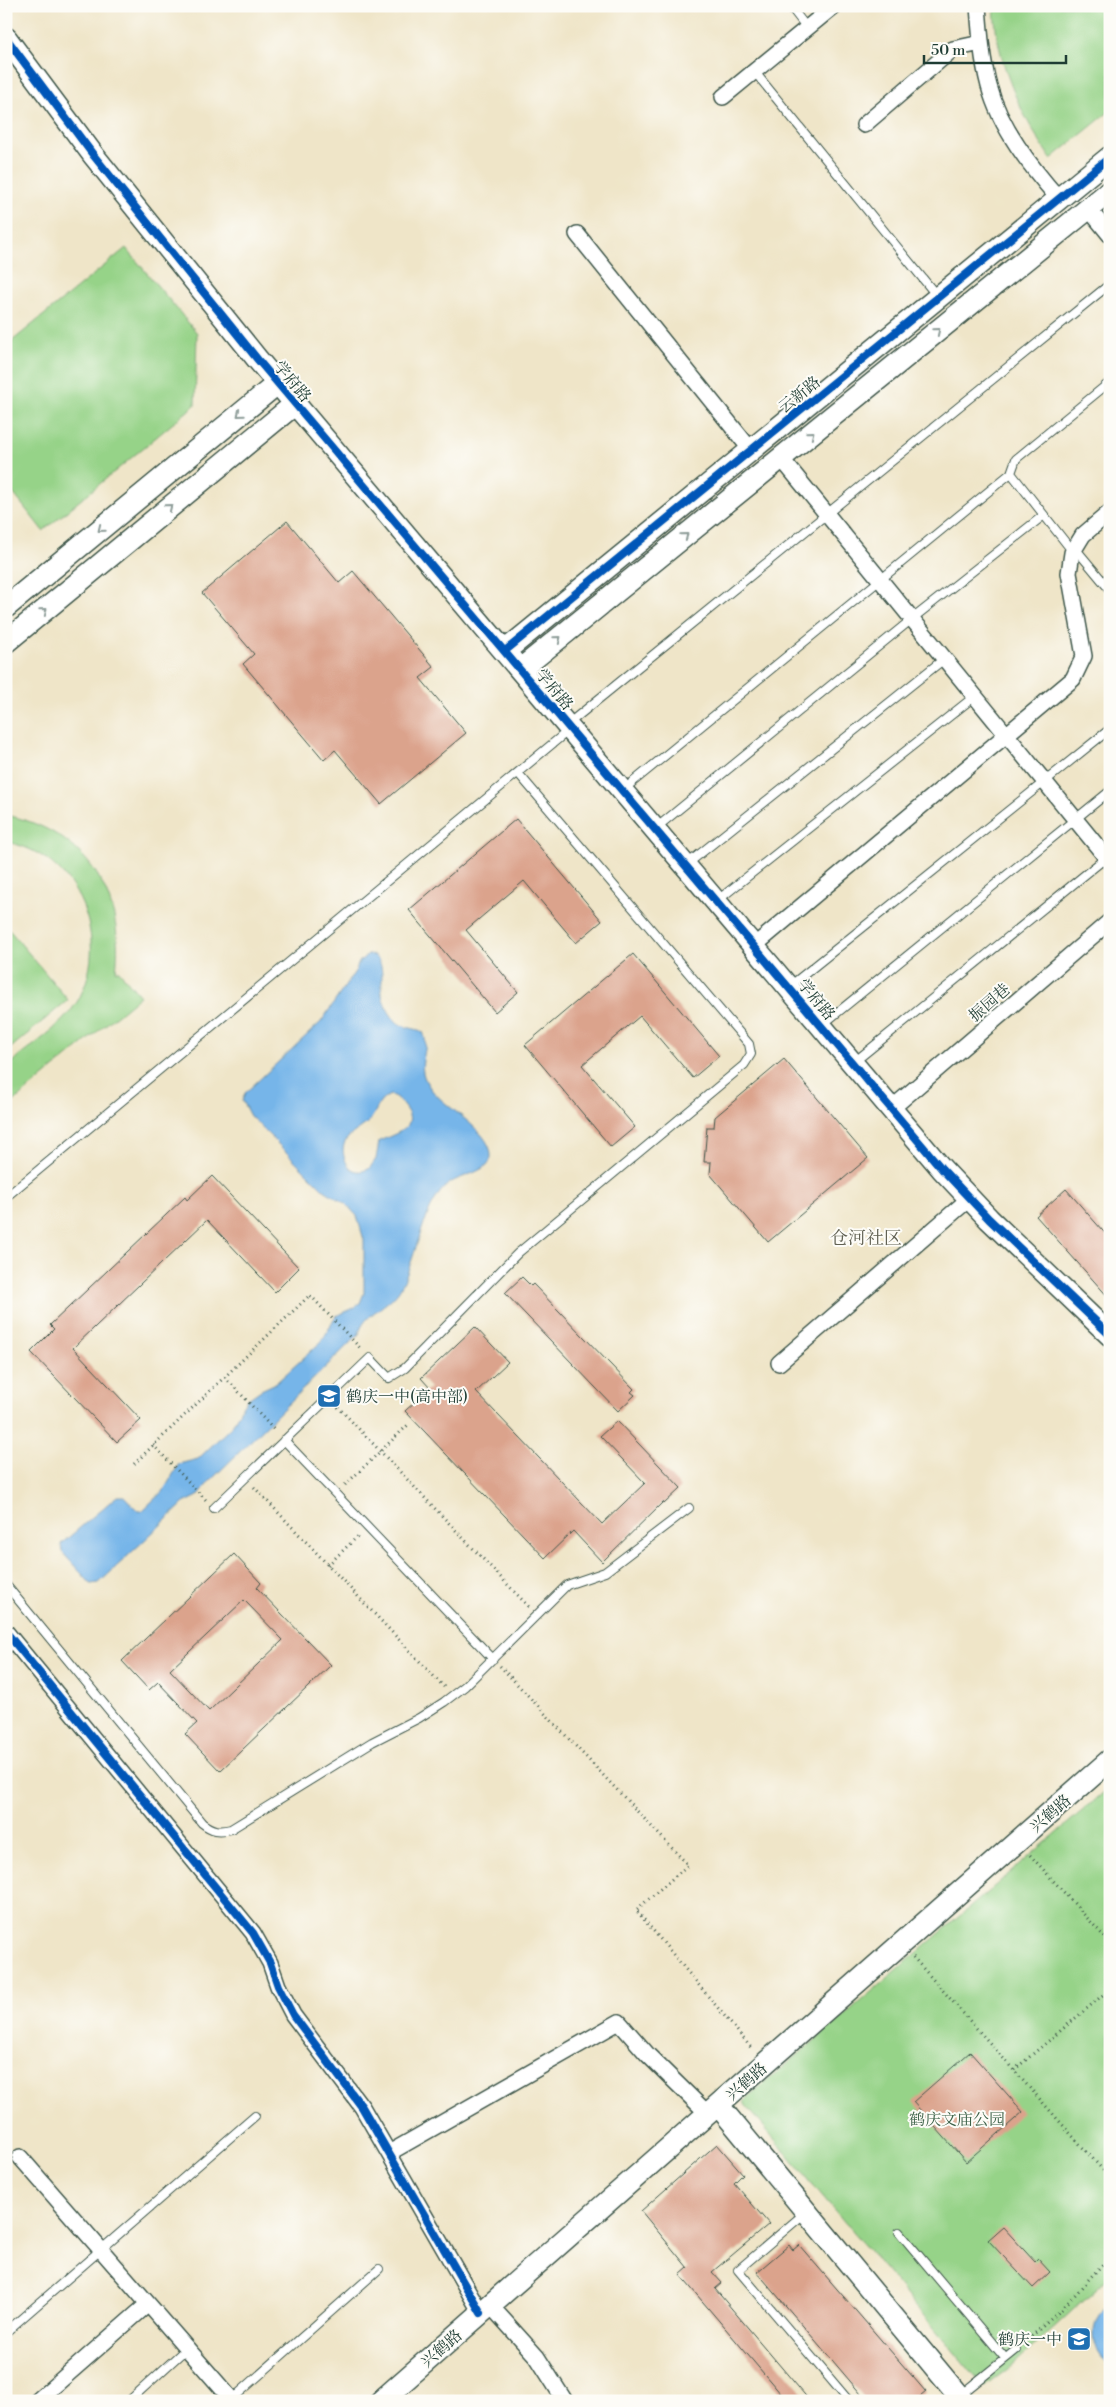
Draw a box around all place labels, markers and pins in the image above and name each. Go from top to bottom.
school or university icon: 鹤庆一中(高中部) [316,1383,342,1409]
place label: 鹤庆一中(高中部) [346,1387,468,1407]
school or university icon: 鹤庆一中 [1066,2326,1092,2352]
place label: 鹤庆一中 [998,2330,1062,2350]

